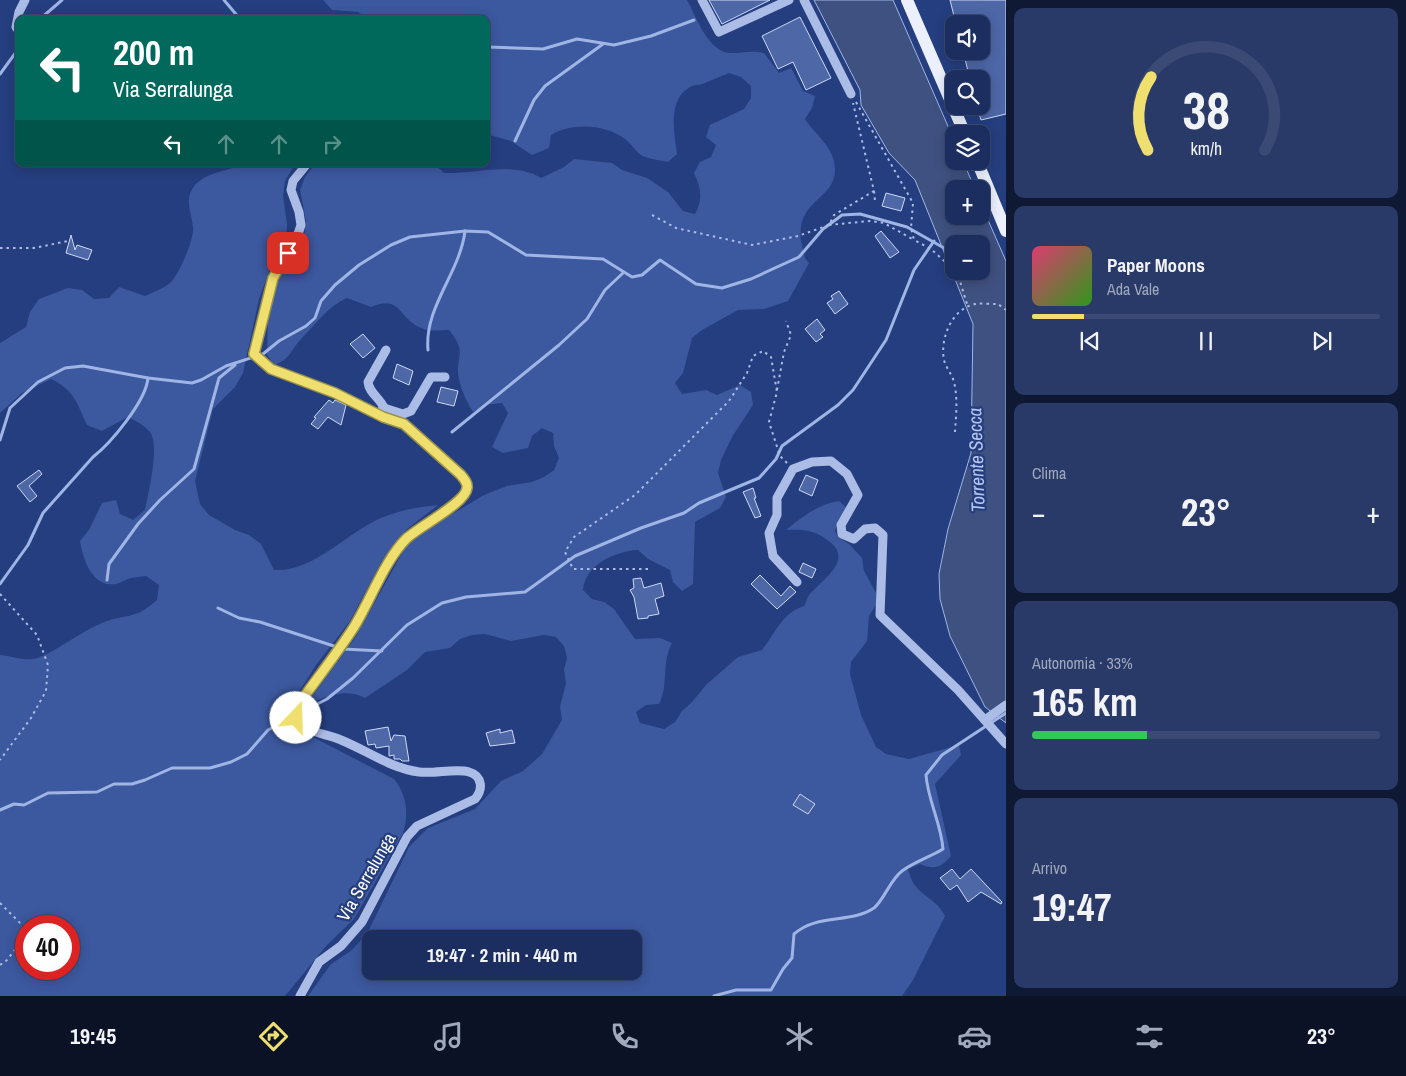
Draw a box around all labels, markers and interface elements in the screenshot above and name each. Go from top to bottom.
map controls [945,15,990,280]
button: sound [945,15,990,60]
text: 200 m [113,29,194,76]
icon: left [30,35,95,100]
button: search [945,70,990,115]
text: Via Serralunga [113,74,233,104]
text: 38 [1182,75,1230,145]
button: layers [945,125,990,170]
icon: left [159,130,187,158]
icon: ahead [212,130,240,158]
icon: ahead [265,130,293,158]
icon: right [318,130,346,158]
text: km/h [1190,137,1222,161]
button: + [945,180,990,225]
pin [267,232,309,274]
button: − [945,235,990,280]
icon: arrive [274,239,302,267]
text: Paper Moons [1107,252,1205,278]
text: Ada Vale [1107,278,1159,300]
icon: previous [1076,327,1104,355]
icon: pause [1192,327,1220,355]
icon: next [1308,327,1336,355]
water label: Torrente Secca [961,407,991,513]
text: Clima [1032,462,1066,484]
text: 23° [1181,487,1231,538]
text: − [1032,494,1045,532]
text: + [1367,494,1380,532]
text: Autonomia · 33% [1032,652,1133,674]
text: 165 km [1032,677,1138,728]
position arrow [269,691,321,743]
street label: Via Serralunga [331,828,401,926]
text: Arrivo [1032,857,1067,879]
text: 19:47 [1032,882,1112,933]
speed limit sign: 40 [15,915,80,980]
text: 19:47 · 2 min · 440 m [427,942,577,968]
icon: directions [256,1019,291,1054]
icon: music [431,1019,466,1054]
icon: phone [607,1019,642,1054]
icon: climate [782,1019,817,1054]
icon: car [957,1019,992,1054]
icon: filters [1132,1019,1167,1054]
text: 19:45 [70,1021,116,1051]
text: 23° [1307,1021,1336,1051]

